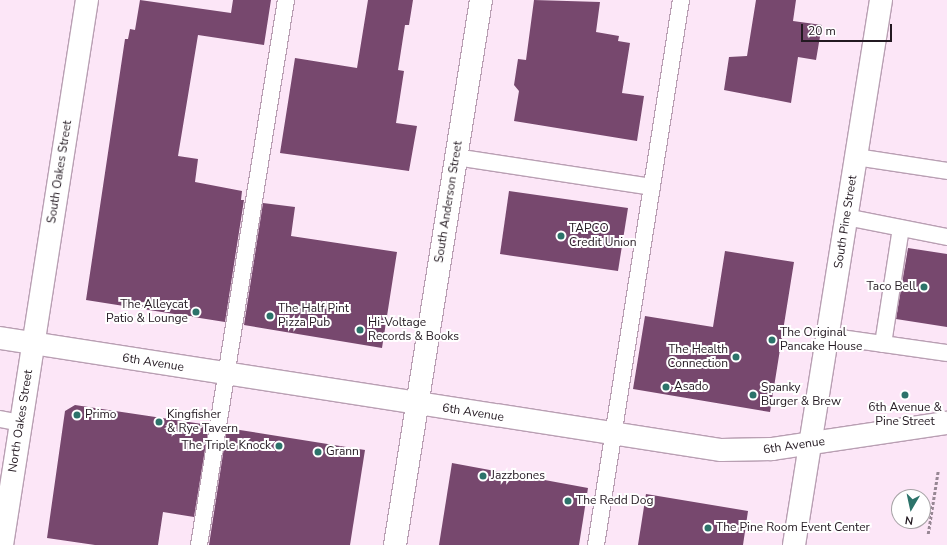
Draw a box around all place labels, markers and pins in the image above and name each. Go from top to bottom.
place label: TAPCO Credit Union [569,222,637,250]
marker: TAPCO Credit Union [556,231,566,241]
place label: Taco Bell [867,280,916,294]
marker: Taco Bell [919,282,929,292]
place label: The Alleycat Patio & Lounge [106,298,188,326]
place label: The Half Pint Pizza Pub [278,302,349,330]
marker: The Alleycat Patio & Lounge [191,307,201,317]
marker: The Half Pint Pizza Pub [265,311,275,321]
place label: Hi-Voltage Records & Books [368,316,459,344]
marker: Hi-Voltage Records & Books [355,325,365,335]
place label: The Original Pancake House [780,326,862,354]
marker: The Original Pancake House [767,335,777,345]
place label: The Health Connection [668,343,728,371]
marker: The Health Connection [731,352,741,362]
place label: Asado [674,380,708,394]
place label: Spanky Burger & Brew [761,381,841,409]
marker: Asado [661,382,671,392]
marker: Spanky Burger & Brew [748,390,758,400]
marker: 6th Avenue & Pine Street [900,390,910,400]
place label: 6th Avenue & Pine Street [868,401,942,429]
place label: Primo [85,408,116,422]
place label: Kingfisher & Rye Tavern [167,408,238,436]
marker: Primo [72,410,82,420]
marker: Kingfisher & Rye Tavern [154,417,164,427]
place label: The Triple Knock [182,439,271,453]
marker: The Triple Knock [274,441,284,451]
place label: Grann [326,445,359,459]
marker: Grann [313,447,323,457]
place label: Jazzbones [491,469,545,483]
marker: Jazzbones [478,471,488,481]
place label: The Redd Dog [576,494,653,508]
marker: The Redd Dog [563,496,573,506]
place label: The Pine Room Event Center [716,521,870,535]
marker: The Pine Room Event Center [703,523,713,533]

